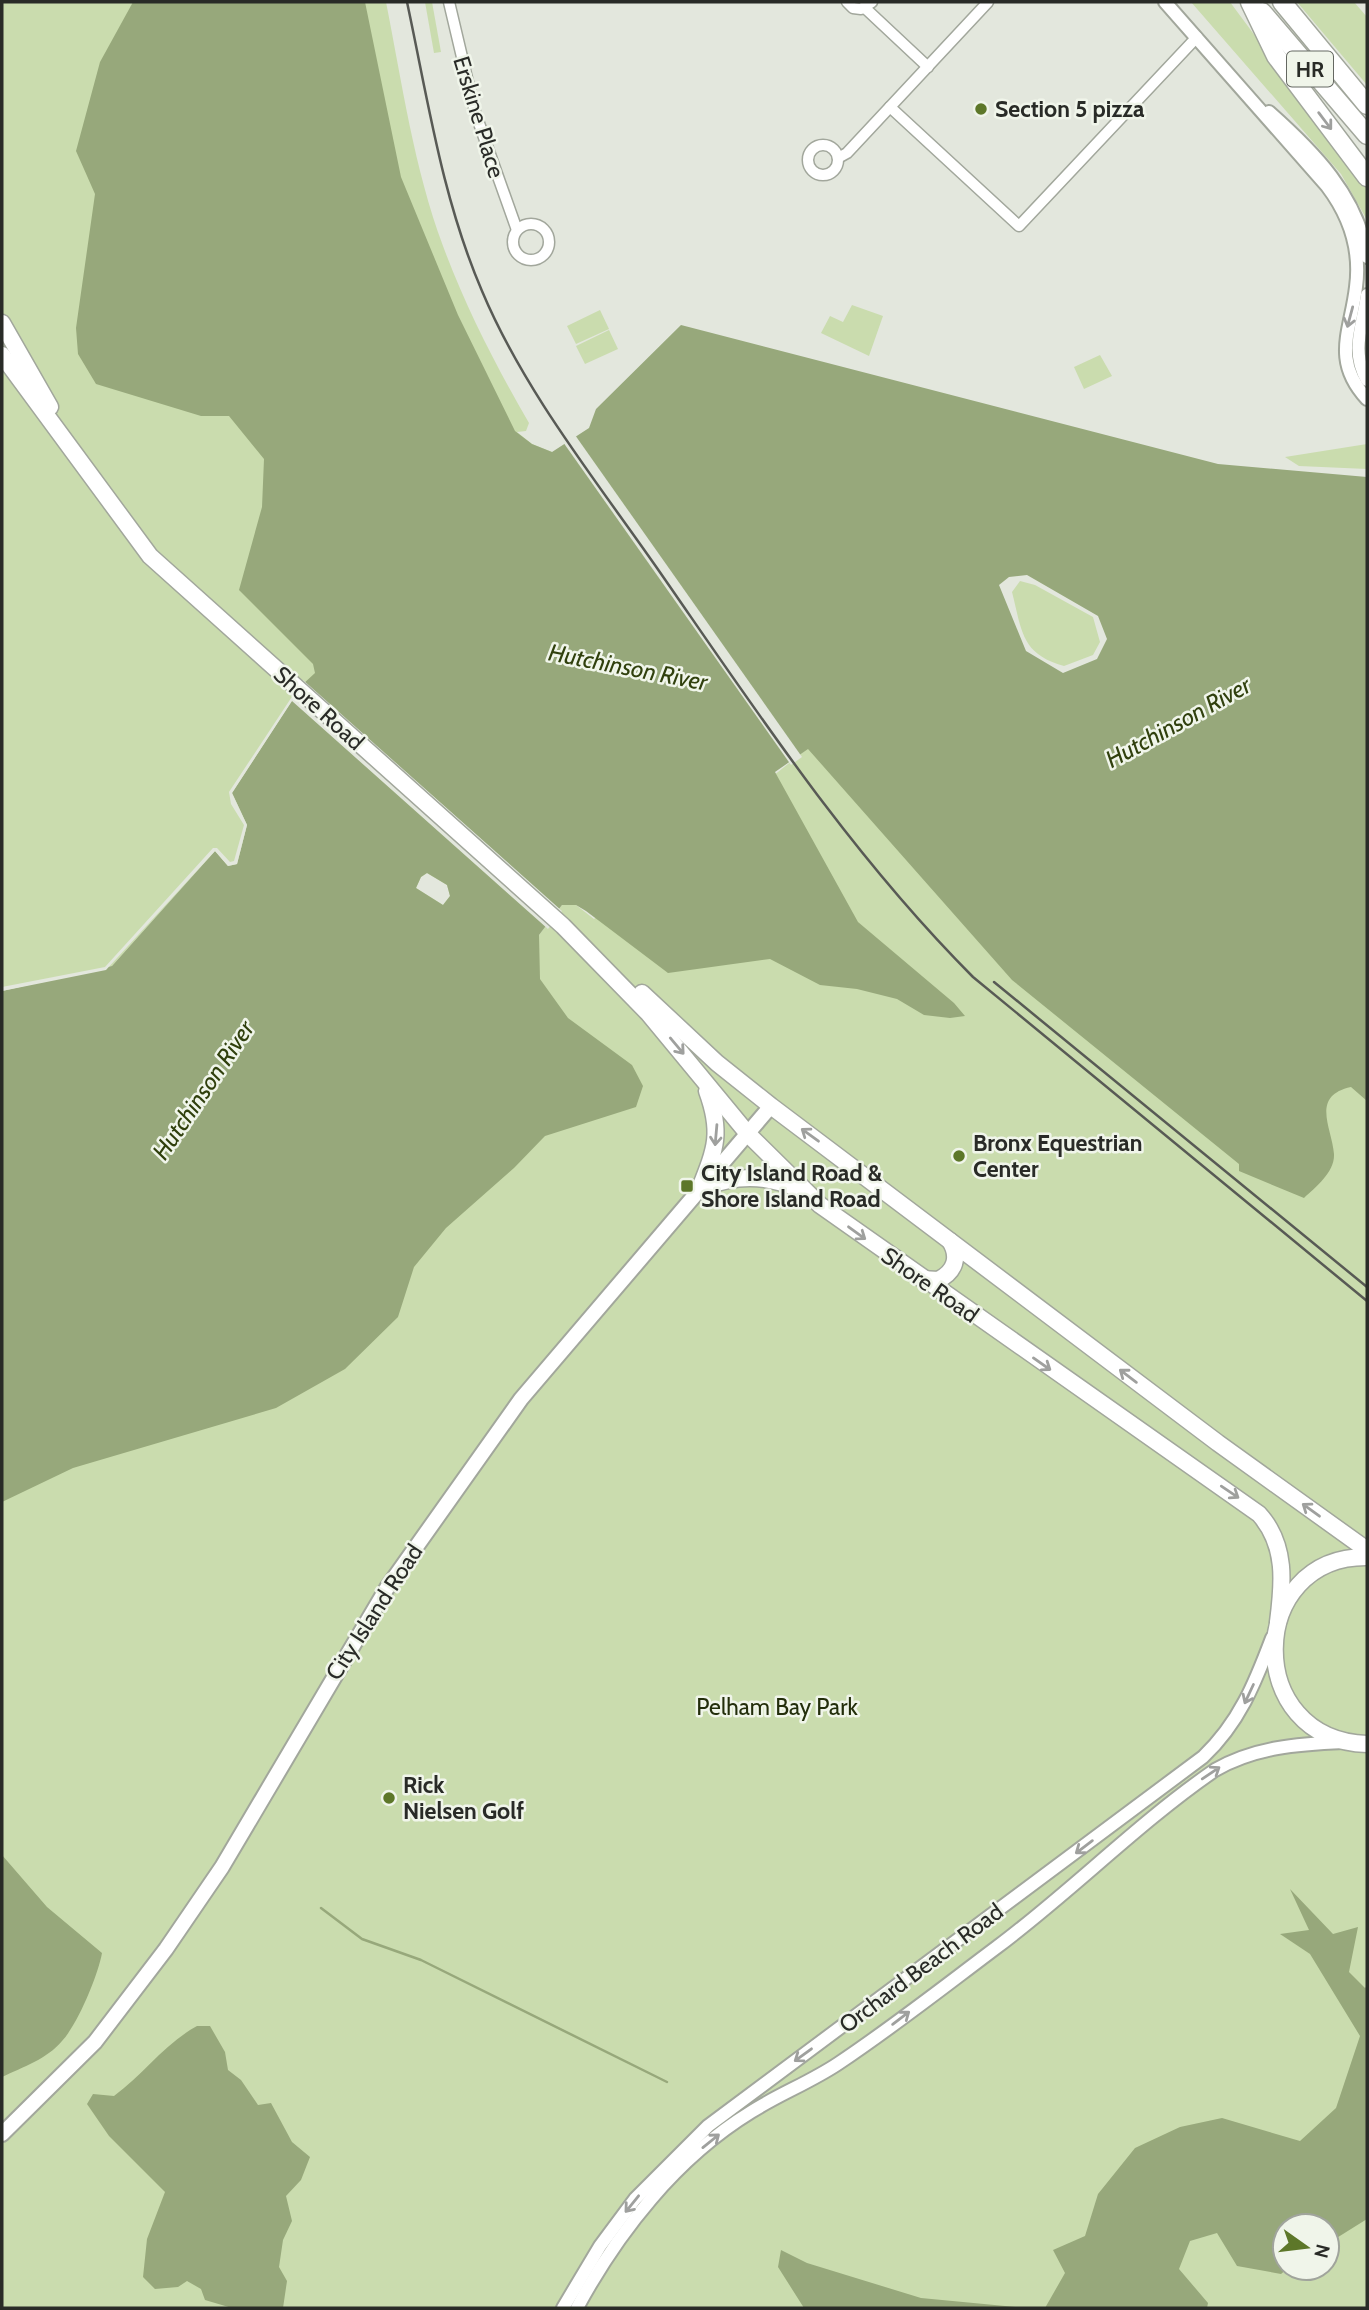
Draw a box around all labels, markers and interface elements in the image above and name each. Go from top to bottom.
road number: HR [1287,52,1333,86]
street label: Erskine Place [447,53,511,181]
place label: Section 5 pizza [995,95,1145,123]
marker: Section 5 pizza [973,101,989,117]
one-way arrow [1318,111,1332,130]
one-way arrow [1343,305,1356,327]
water label: Hutchinson River [546,637,712,697]
street label: Shore Road [268,660,370,756]
water label: Hutchinson River [1100,669,1257,774]
water label: Hutchinson River [146,1014,261,1165]
one-way arrow [669,1037,684,1055]
one-way arrow [709,1123,722,1146]
one-way arrow [801,1128,819,1143]
place label: Bronx Equestrian Center [973,1129,1142,1183]
marker: Bronx Equestrian Center [951,1148,967,1164]
place label: City Island Road & Shore Island Road [701,1159,883,1213]
marker: City Island Road & Shore Island Road [679,1178,695,1194]
one-way arrow [847,1225,866,1240]
street label: Shore Road [876,1241,984,1329]
one-way arrow [1032,1357,1051,1371]
one-way arrow [1119,1369,1138,1383]
one-way arrow [1220,1485,1239,1499]
one-way arrow [1302,1503,1321,1517]
street label: City Island Road [320,1539,428,1685]
one-way arrow [1242,1683,1256,1704]
park label: Pelham Bay Park [696,1693,858,1721]
one-way arrow [1201,1766,1220,1780]
place label: Rick Nielsen Golf [403,1771,524,1825]
marker: Rick Nielsen Golf [381,1790,397,1806]
one-way arrow [1075,1839,1094,1854]
street label: Orchard Beach Road [834,1897,1008,2039]
one-way arrow [892,2011,911,2026]
one-way arrow [794,2048,813,2062]
one-way arrow [701,2133,719,2149]
one-way arrow [624,2194,640,2212]
north arrow [1271,2212,1341,2282]
text: N [1309,2242,1335,2260]

